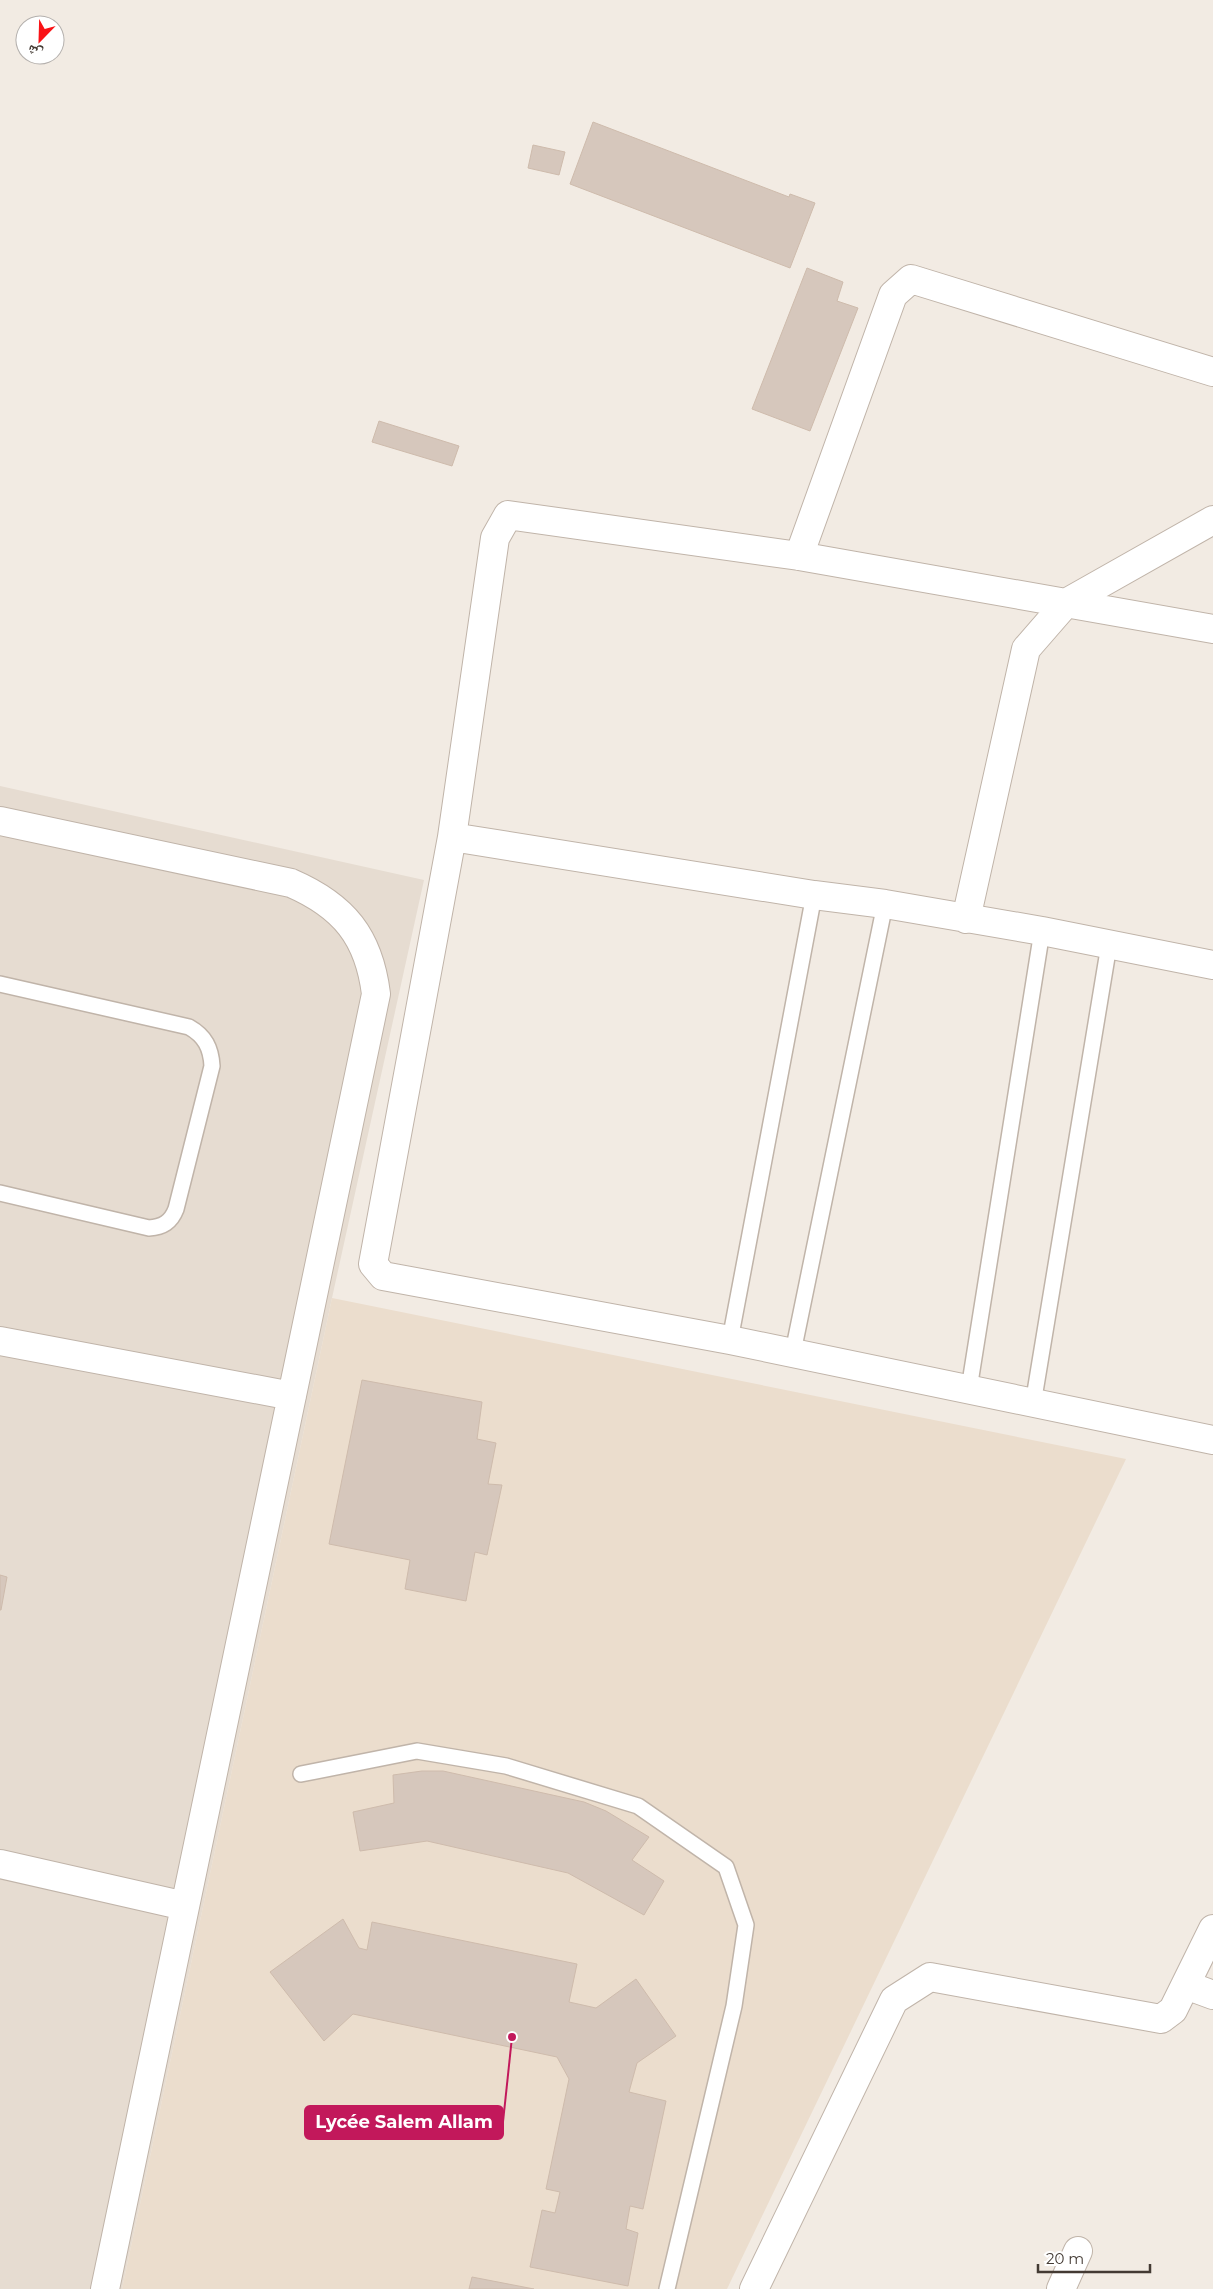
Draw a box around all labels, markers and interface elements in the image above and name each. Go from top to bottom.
north arrow [15,15,65,65]
text: ش [24,41,45,63]
callout: Lycée Salem Allam [305,2106,503,2139]
text: Lycée Salem Allam [315,2111,493,2133]
scale bar [1038,2242,1150,2274]
text: 20 m [1046,2249,1084,2268]

